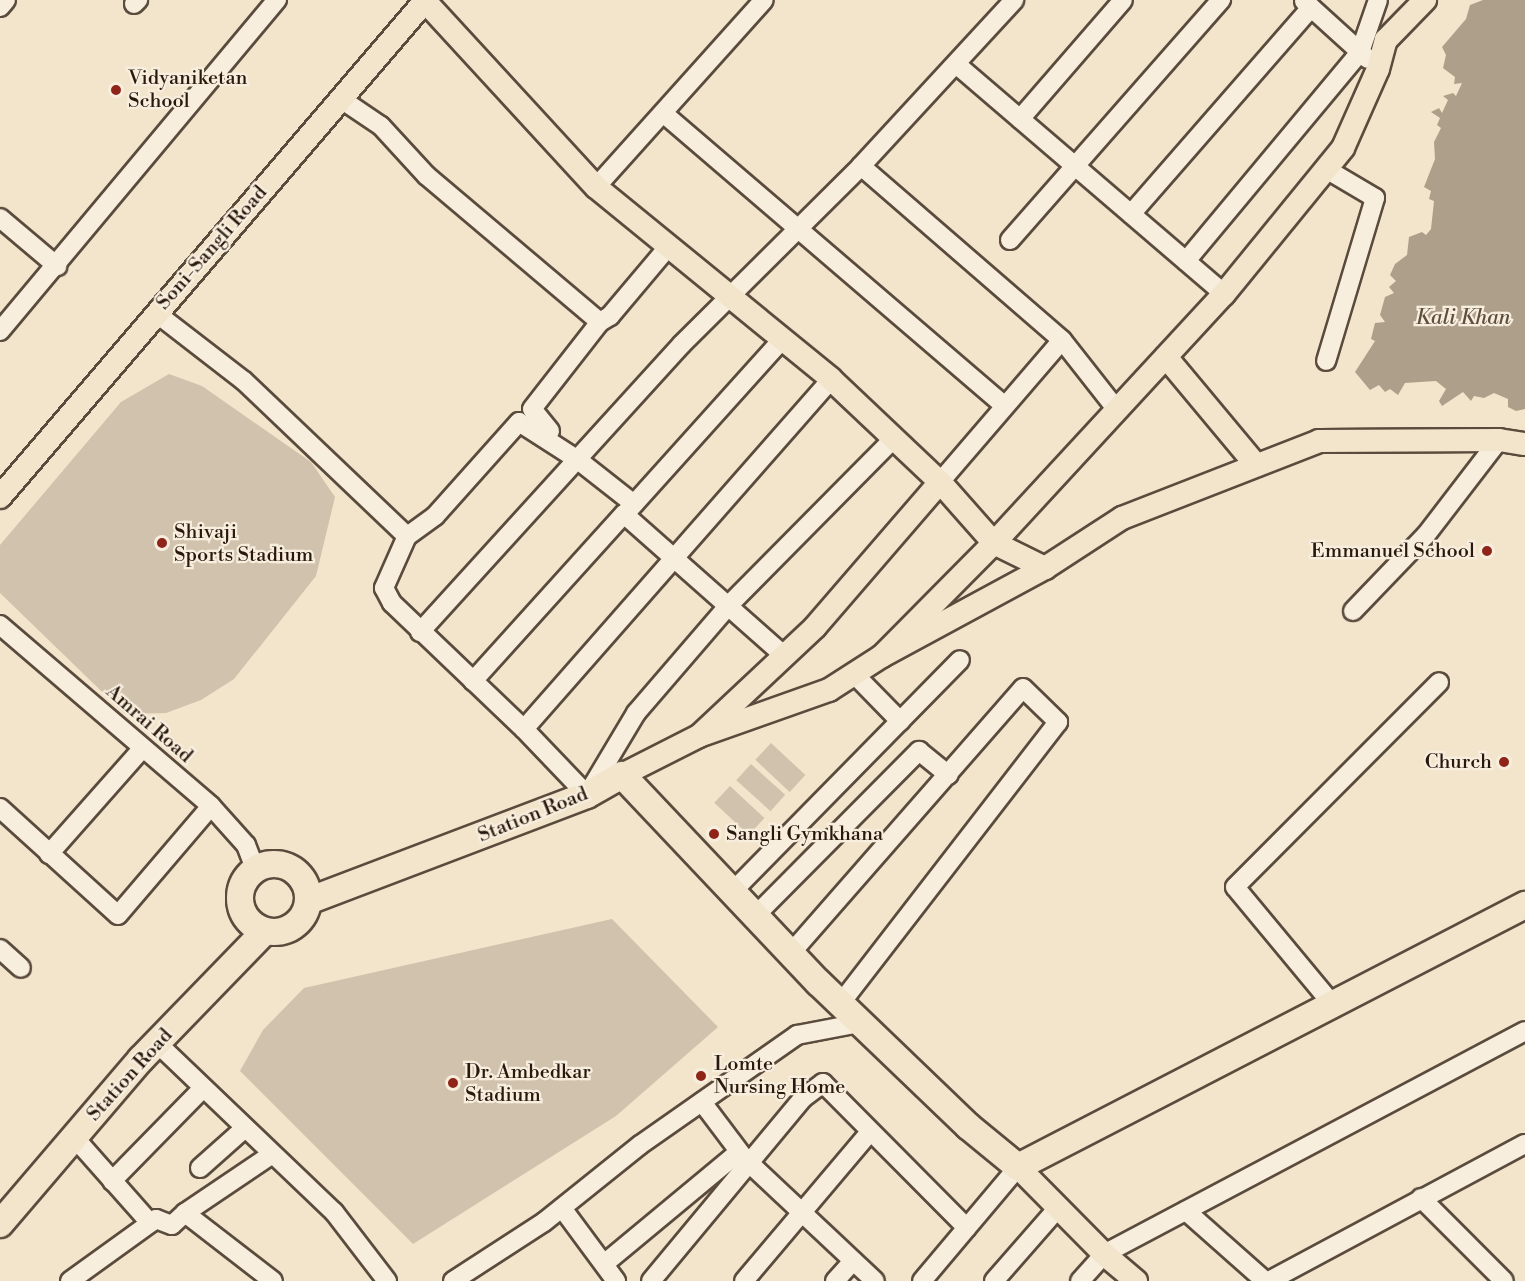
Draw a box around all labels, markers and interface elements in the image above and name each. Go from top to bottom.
place label: Vidyaniketan School [128,66,247,113]
marker: Vidyaniketan School [109,83,123,97]
street label: Soni-Sangli Road [152,181,272,315]
water label: Kali Khan [1416,305,1510,331]
place label: Shivaji Sports Stadium [174,520,313,567]
marker: Shivaji Sports Stadium [155,536,169,550]
place label: Emmanuel School [1311,539,1475,563]
marker: Emmanuel School [1480,544,1494,558]
street label: Amrai Road [101,680,197,768]
place label: Church [1425,750,1492,774]
marker: Church [1497,755,1511,769]
street label: Station Road [475,782,591,848]
place label: Sangli Gymkhana [726,822,883,846]
marker: Sangli Gymkhana [707,827,721,841]
street label: Station Road [82,1024,178,1126]
place label: Lomte Nursing Home [714,1052,845,1099]
place label: Dr. Ambedkar Stadium [465,1060,591,1107]
marker: Lomte Nursing Home [692,1067,710,1085]
marker: Dr. Ambedkar Stadium [446,1076,460,1090]

